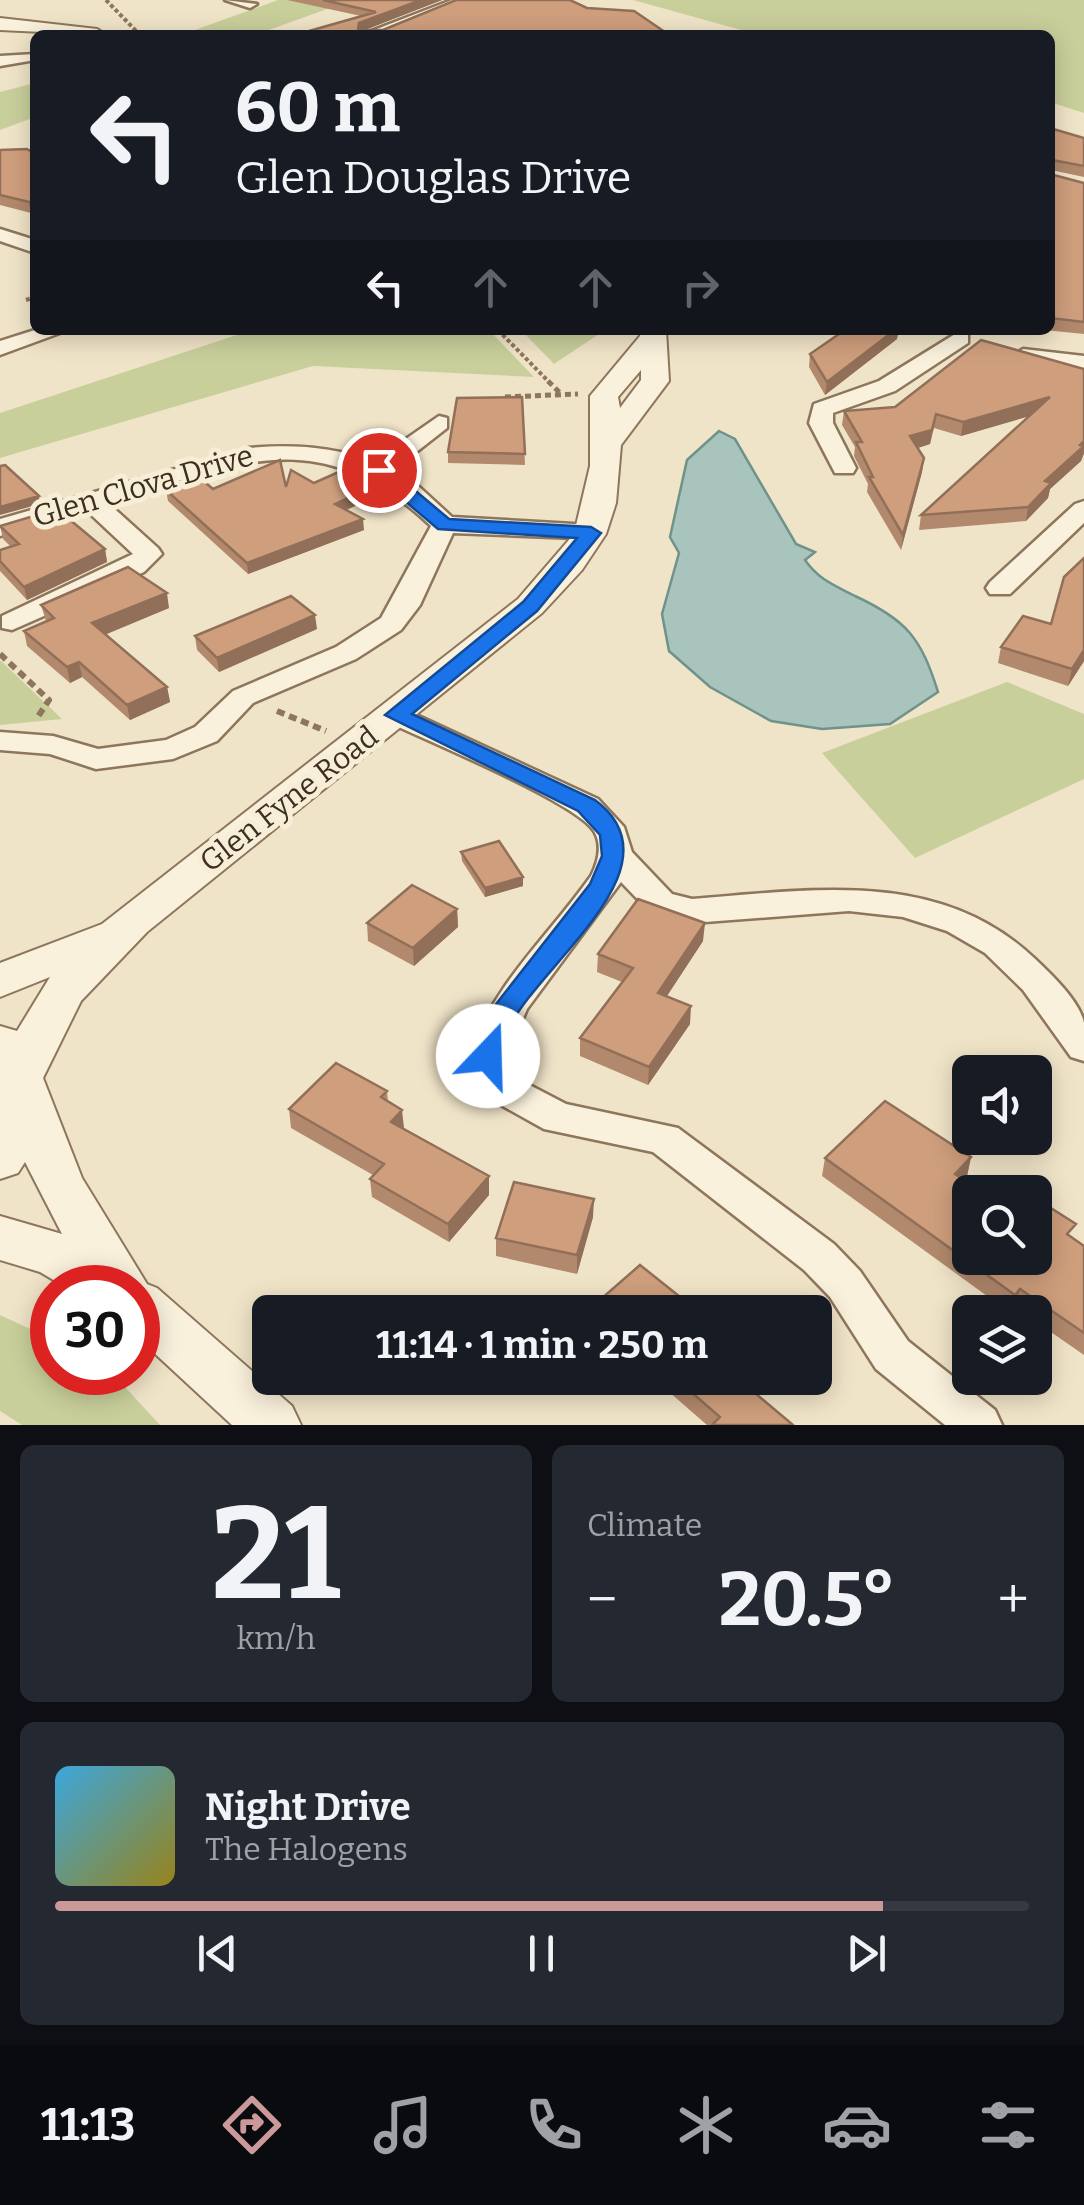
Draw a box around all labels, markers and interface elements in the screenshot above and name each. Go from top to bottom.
text: 60 m [235,66,400,150]
icon: left [70,70,200,200]
text: Glen Douglas Drive [235,151,631,205]
icon: left [358,260,413,315]
icon: ahead [463,260,518,315]
icon: ahead [568,260,623,315]
icon: right [673,260,728,315]
pin [337,428,422,513]
street label: Glen Clova Drive [29,437,257,535]
icon: arrive [352,443,407,498]
street label: Glen Fyne Road [193,718,385,880]
position arrow [436,1004,540,1108]
map controls [952,1055,1052,1395]
button: sound [952,1055,1052,1155]
button: search [952,1175,1052,1275]
speed limit sign: 30 [30,1265,160,1395]
button: layers [952,1295,1052,1395]
text: 11:14 · 1 min · 250 m [376,1322,708,1368]
text: 21 [211,1476,341,1632]
text: Climate [587,1506,702,1544]
text: 20.5° [719,1555,896,1645]
text: − [587,1567,617,1633]
text: + [998,1567,1029,1633]
text: km/h [236,1619,316,1657]
text: Night Drive [205,1784,411,1830]
text: The Halogens [205,1830,408,1868]
icon: previous [190,1926,245,1981]
icon: pause [514,1926,569,1981]
icon: next [839,1926,894,1981]
icon: directions [217,2090,287,2160]
icon: music [368,2090,438,2160]
icon: phone [519,2090,589,2160]
icon: climate [671,2090,741,2160]
icon: car [822,2090,892,2160]
icon: filters [973,2090,1043,2160]
text: 11:13 [41,2098,135,2152]

